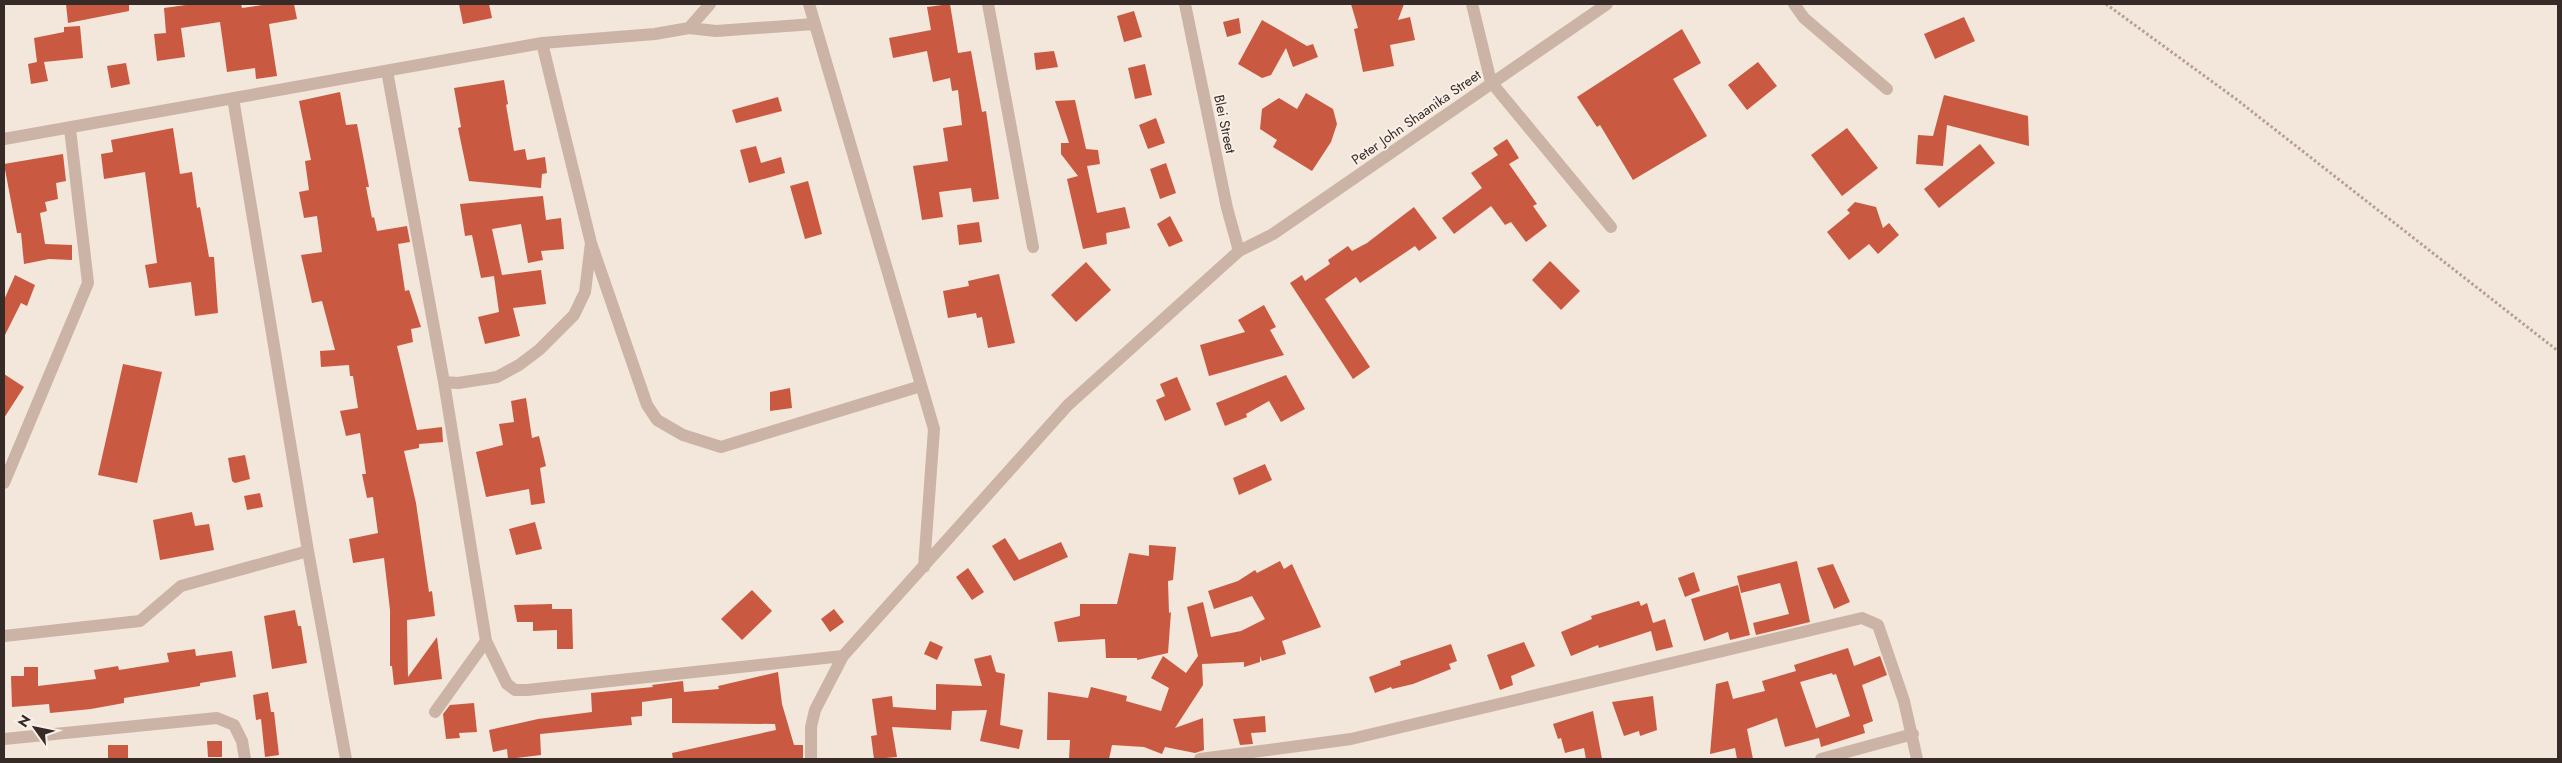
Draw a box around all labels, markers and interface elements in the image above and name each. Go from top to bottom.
street label: Peter John Shaanika Street [1347,64,1485,169]
street label: Blei Street [1209,93,1241,156]
north arrow [10,703,60,753]
text: N [13,711,36,731]

